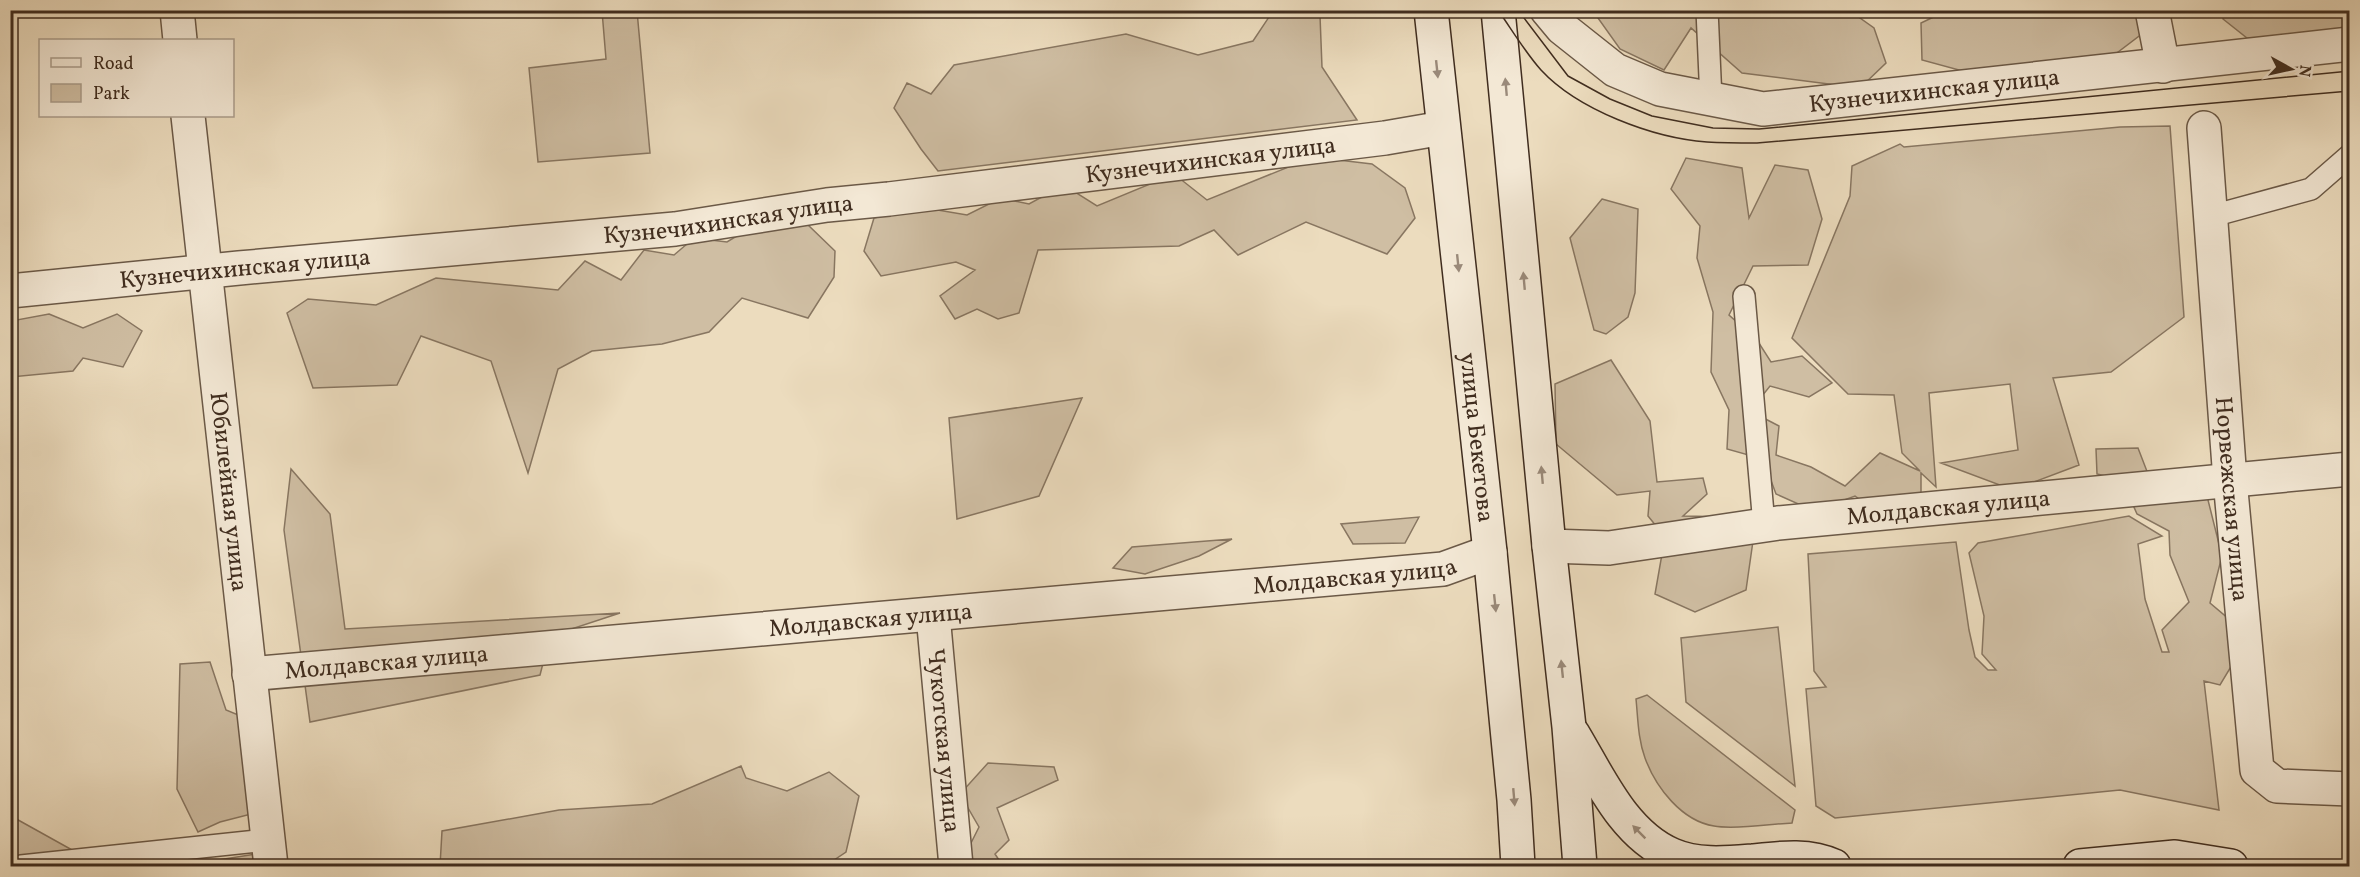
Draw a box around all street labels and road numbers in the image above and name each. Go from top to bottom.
street label: Кузнечихинская улица [1807,61,2062,123]
street label: Кузнечихинская улица [1084,129,1338,194]
street label: Кузнечихинская улица [602,188,855,254]
street label: Кузнечихинская улица [118,241,372,299]
street label: улица Бекетова [1449,351,1502,524]
street label: Юбилейная улица [200,390,256,594]
street label: Норвежская улица [2205,395,2256,603]
street label: Молдавская улица [1845,482,2052,535]
street label: Молдавская улица [1252,550,1462,605]
street label: Молдавская улица [767,595,974,647]
street label: Молдавская улица [283,638,490,690]
street label: Чукотская улица [917,647,968,834]

